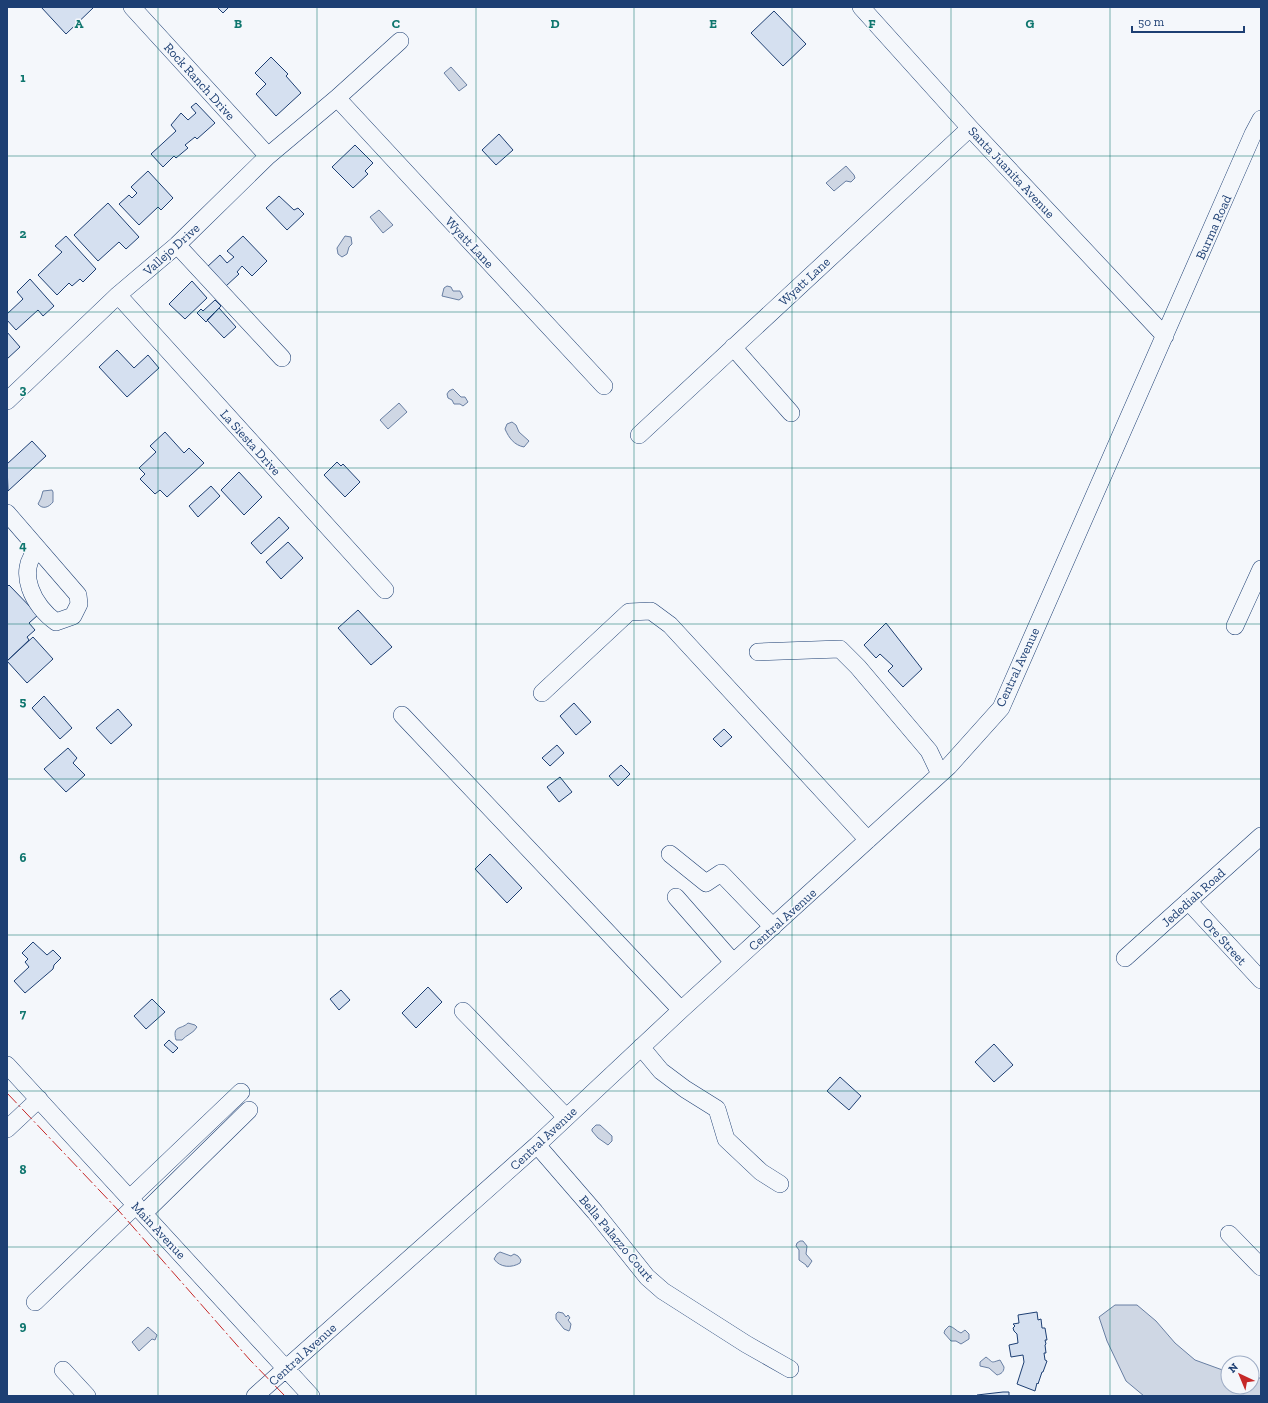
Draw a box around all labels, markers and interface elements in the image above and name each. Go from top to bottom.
scale bar [1132,8,1244,34]
text: 50 m [1138,15,1165,29]
text: A [75,16,84,31]
text: B [234,16,242,31]
text: C [392,16,400,31]
text: D [550,16,560,31]
text: E [709,16,717,31]
text: F [868,16,876,31]
text: G [1026,16,1035,31]
street label: Rock Ranch Drive [161,40,238,123]
text: 1 [20,70,26,85]
street label: Santa Juanita Avenue [965,123,1058,221]
street label: Burma Road [1193,193,1234,262]
street label: Wyatt Lane [442,214,497,271]
street label: Vallejo Drive [139,220,203,280]
text: 2 [20,226,27,241]
street label: Wyatt Lane [776,254,833,309]
text: 3 [20,382,27,397]
street label: La Siesta Drive [217,406,284,478]
text: 4 [19,538,27,553]
street label: Central Avenue [993,625,1042,709]
text: 5 [20,694,27,709]
text: 6 [20,850,27,865]
street label: Jedediah Road [1159,865,1228,930]
street label: Central Avenue [745,885,819,954]
street label: Ore Street [1200,915,1250,968]
text: 7 [20,1006,27,1021]
street label: Central Avenue [507,1104,580,1173]
text: 8 [19,1162,27,1177]
street label: Bella Palazzo Court [576,1192,657,1285]
street label: Main Avenue [128,1199,189,1262]
text: 9 [20,1318,27,1333]
street label: Central Avenue [265,1320,339,1389]
north arrow [1220,1355,1260,1395]
text: N [1226,1360,1241,1376]

